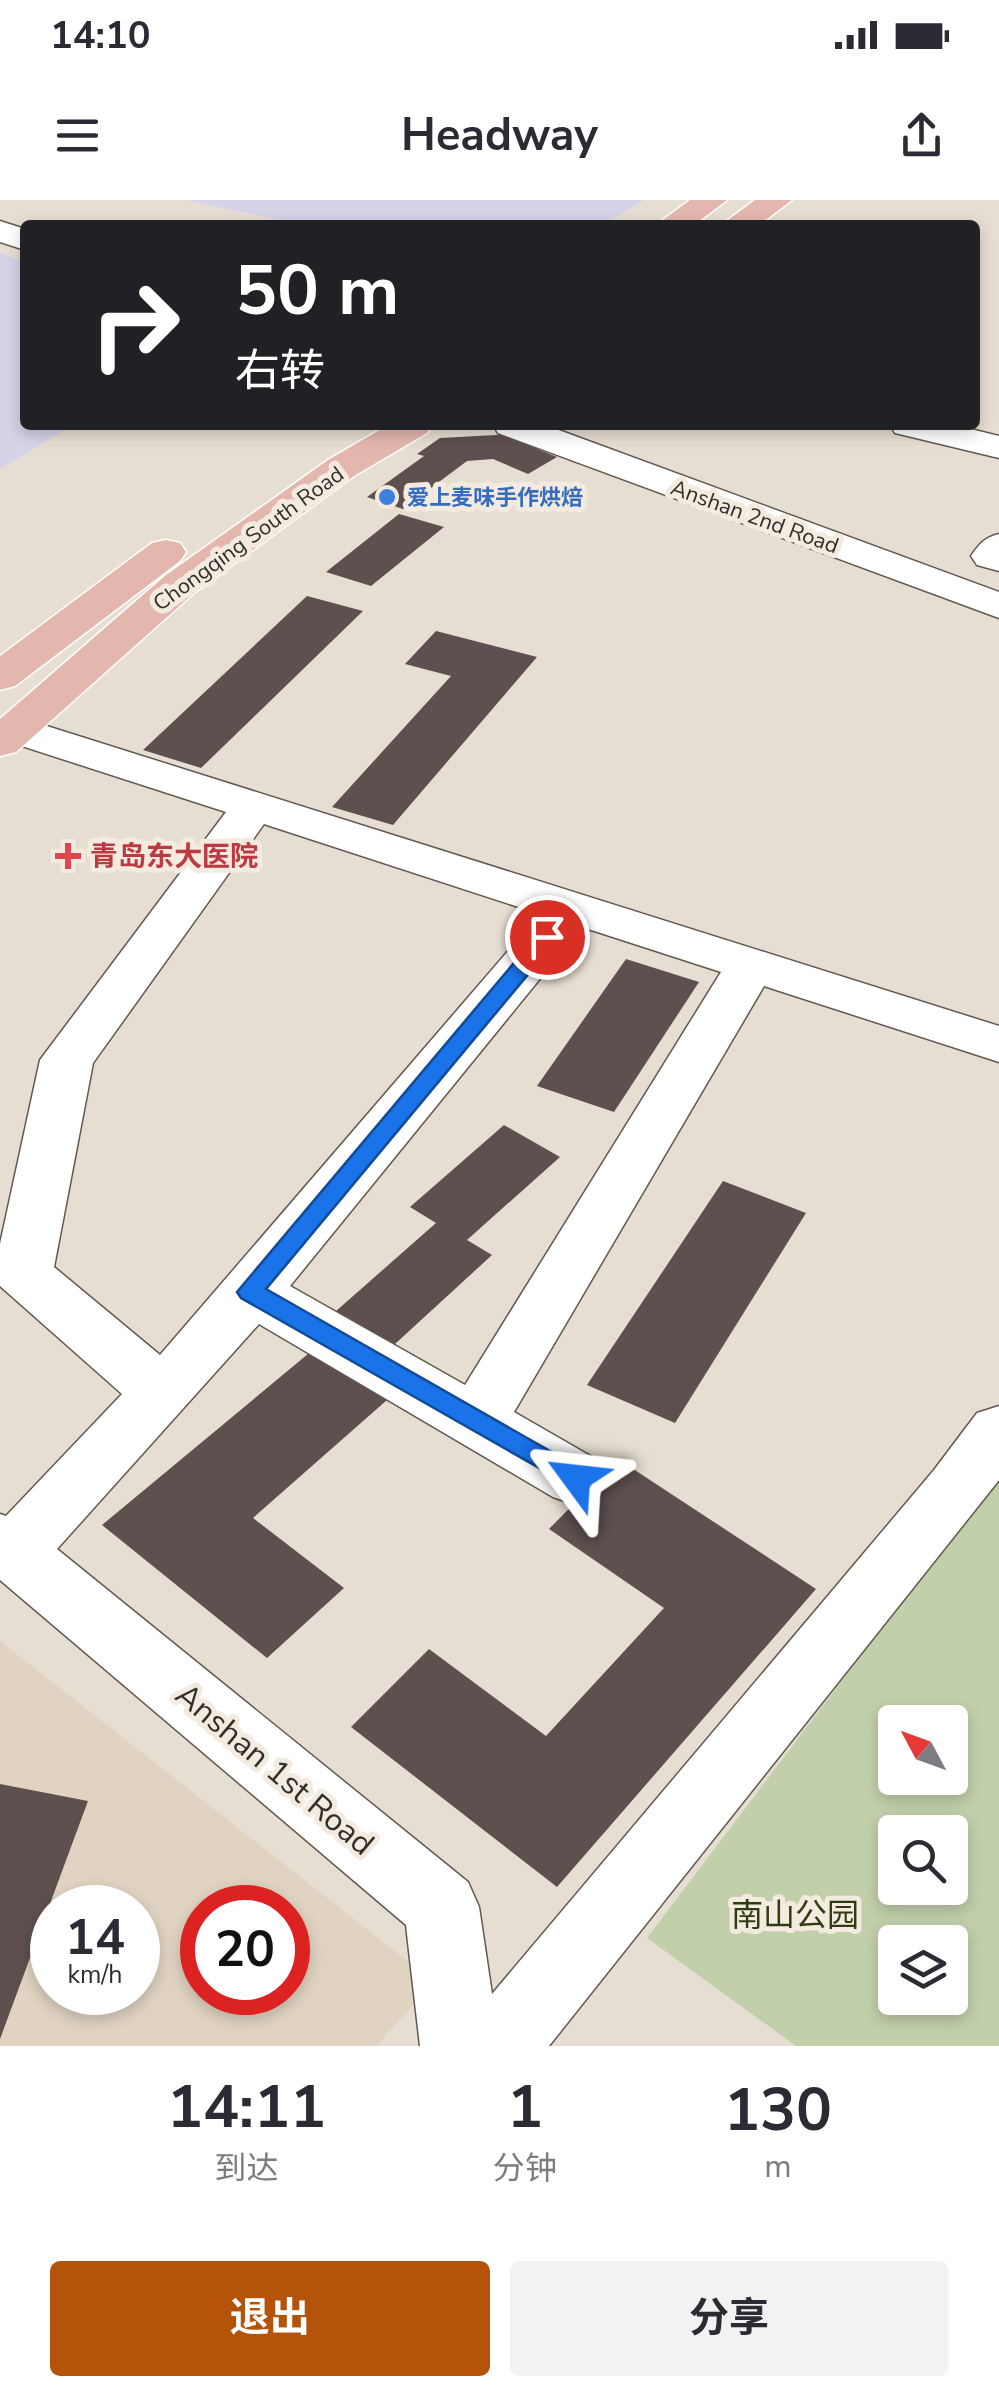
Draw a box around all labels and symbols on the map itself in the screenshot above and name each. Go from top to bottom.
street label: Chongqing South Road [147,459,350,618]
street label: Anshan 2nd Road [666,473,843,561]
place label: 爱上麦味手作烘焙 [407,483,583,513]
marker: 爱上麦味手作烘焙 [376,486,398,508]
place label: 青岛东大医院 [90,838,258,876]
marker: 青岛东大医院 [55,843,81,869]
pin [505,895,590,980]
position arrow [524,1426,628,1530]
street label: Anshan 1st Road [166,1674,383,1865]
north arrow [878,1705,968,1795]
speed limit sign: 20 [180,1885,310,2015]
park label: 南山公园 [731,1894,859,1937]

